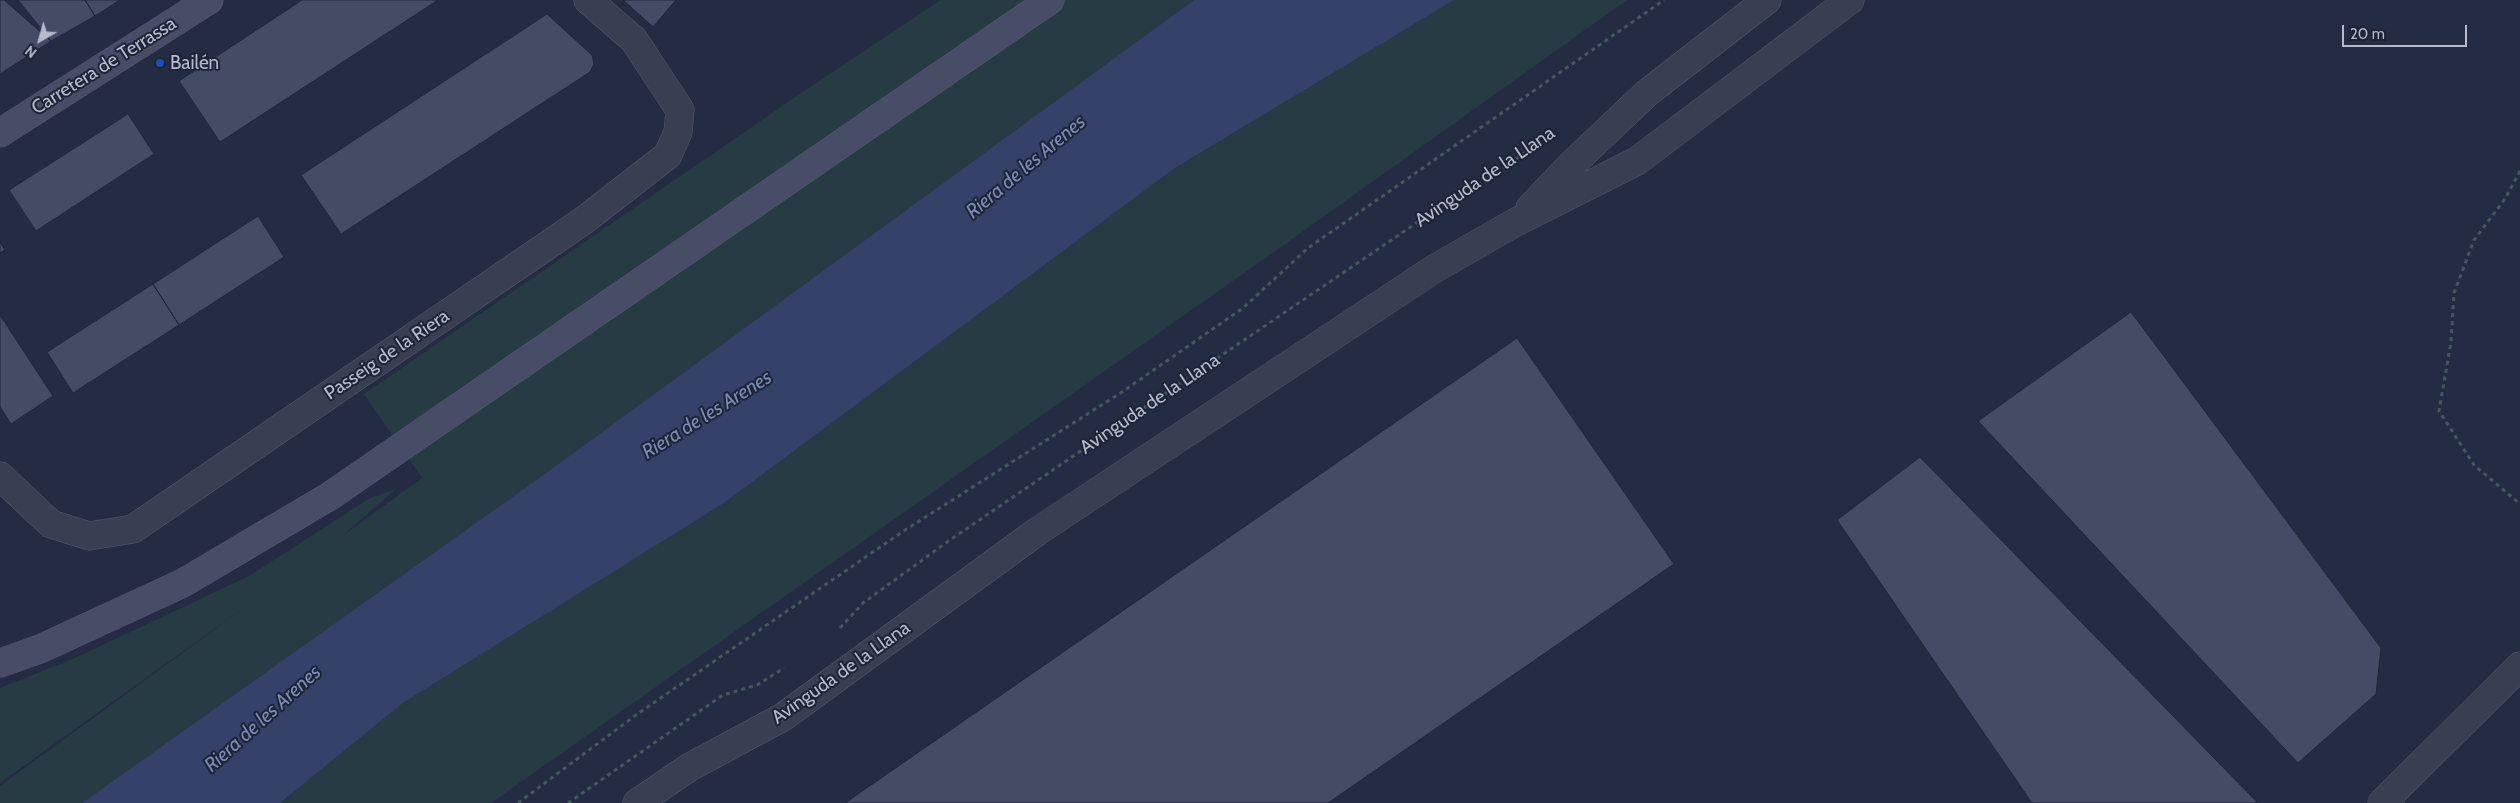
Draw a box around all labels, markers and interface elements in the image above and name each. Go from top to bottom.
street label: Carretera de Terrassa [27,12,181,120]
north arrow [15,15,65,65]
scale bar [2345,15,2470,47]
text: 20 m [2350,25,2385,43]
text: N [21,42,40,62]
place label: Bailén [170,52,219,74]
marker: Bailén [154,57,166,69]
water label: Riera de les Arenes [961,110,1091,224]
street label: Avinguda de la Llana [1411,122,1559,232]
street label: Passeig de la Riera [320,305,454,405]
street label: Avinguda de la Llana [1076,349,1224,459]
water label: Riera de les Arenes [638,366,776,464]
street label: Avinguda de la Llana [767,617,915,729]
water label: Riera de les Arenes [200,660,326,778]

